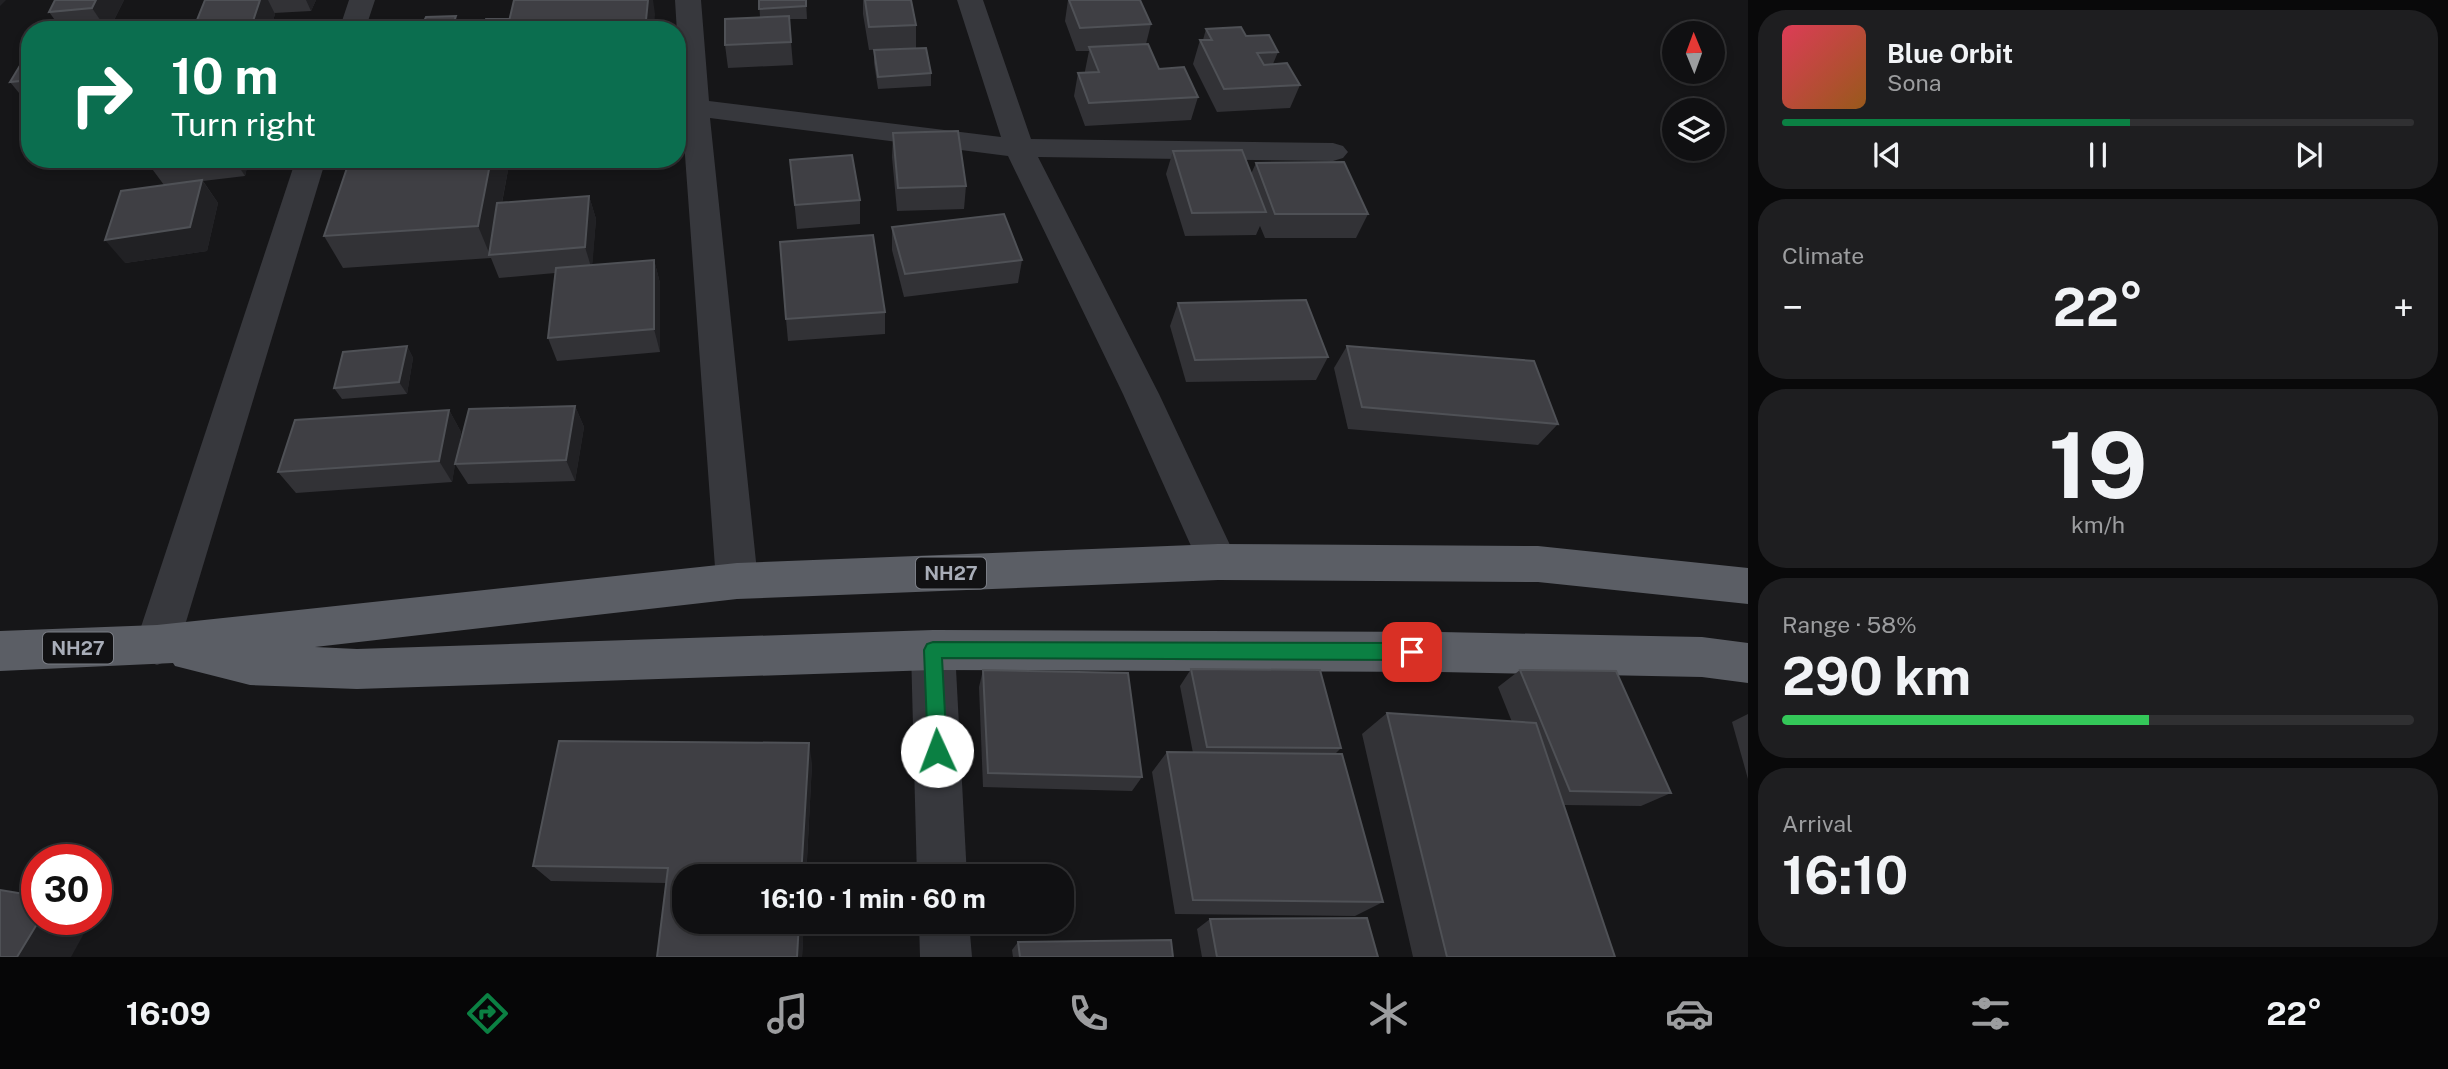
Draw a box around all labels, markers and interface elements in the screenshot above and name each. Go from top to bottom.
north arrow [1662,21,1726,84]
map controls [1662,21,1725,161]
text: Blue Orbit [1887,38,2013,69]
text: 10 m [171,47,278,105]
icon: right [56,49,147,140]
text: Sona [1887,69,1941,96]
button: layers [1662,98,1725,161]
text: Turn right [171,106,316,143]
icon: previous [1868,136,1906,174]
icon: pause [2079,136,2117,174]
icon: next [2290,136,2328,174]
text: Climate [1782,242,1864,269]
text: 22° [2053,277,2143,338]
text: − [1782,285,1803,330]
text: + [2393,285,2414,330]
text: 19 [2049,412,2147,518]
text: km/h [2071,511,2125,538]
road number: NH27 [916,558,986,588]
text: Range · 58% [1782,611,1917,638]
pin [1382,622,1442,682]
road number: NH27 [43,632,113,664]
icon: arrive [1393,633,1431,671]
text: 290 km [1782,646,1971,707]
position arrow [900,714,974,788]
text: Arrival [1782,810,1853,837]
speed limit sign: 30 [21,844,112,935]
text: 16:10 [1782,845,1908,906]
text: 16:10 · 1 min · 60 m [760,883,986,914]
icon: directions [463,989,512,1038]
icon: music [763,989,812,1038]
icon: phone [1064,989,1113,1038]
icon: climate [1364,989,1413,1038]
icon: car [1665,989,1714,1038]
icon: filters [1966,989,2015,1038]
text: 16:09 [126,995,211,1032]
text: 22° [2266,995,2322,1032]

